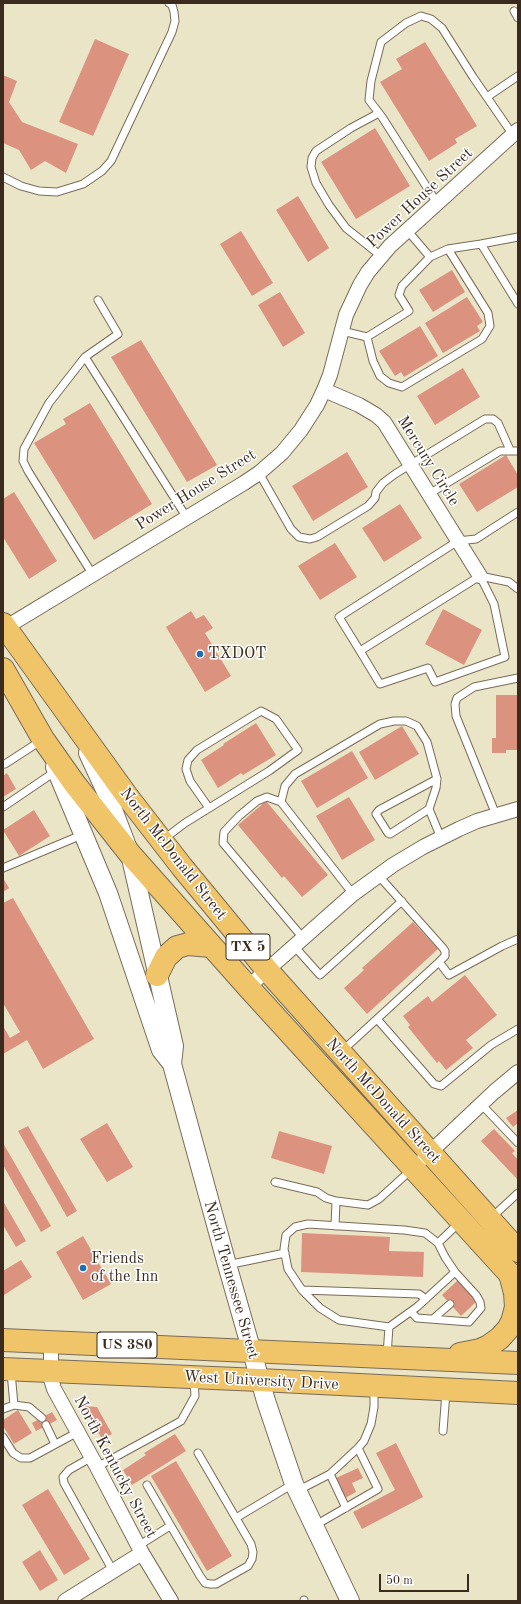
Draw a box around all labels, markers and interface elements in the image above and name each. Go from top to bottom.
street label: Power House Street [363,144,477,252]
street label: Mercury Circle [393,412,463,510]
street label: Power House Street [132,445,260,535]
place label: TXDOT [208,644,267,664]
marker: TXDOT [195,649,205,659]
street label: North McDonald Street [115,784,231,924]
road number: TX 5 [226,934,270,960]
street label: North McDonald Street [322,1034,444,1168]
street label: North Tennessee Street [199,1199,263,1361]
place label: Friends of the Inn [91,1249,158,1287]
marker: Friends of the Inn [78,1263,88,1273]
road number: US 380 [97,1332,157,1358]
street label: West University Drive [183,1367,339,1395]
street label: North Kentucky Street [69,1393,161,1541]
scale bar [381,1566,471,1592]
text: 50 m [386,1575,413,1587]

